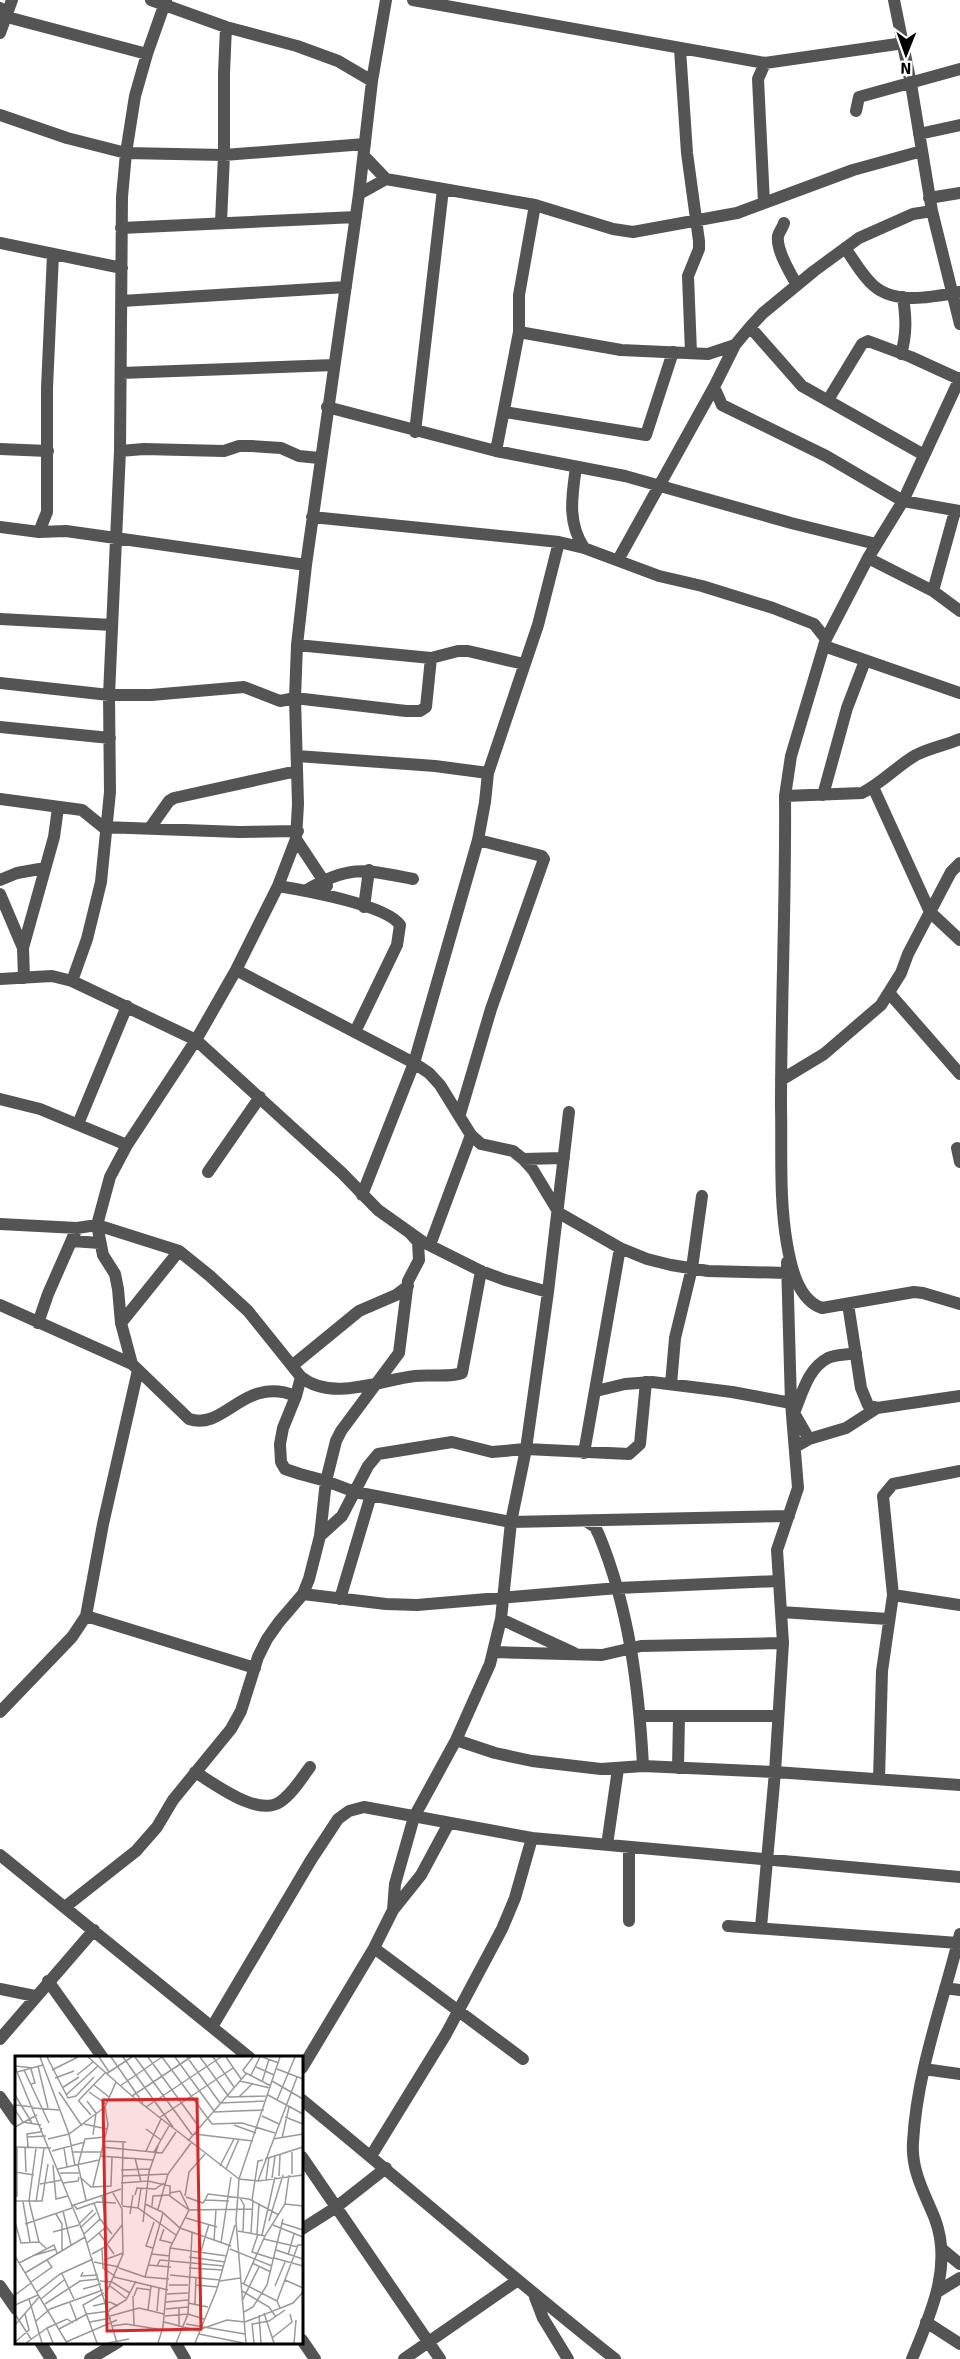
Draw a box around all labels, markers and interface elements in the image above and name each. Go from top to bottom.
north arrow [876,24,936,84]
text: N [900,58,911,78]
inset map [15,2056,303,2344]

